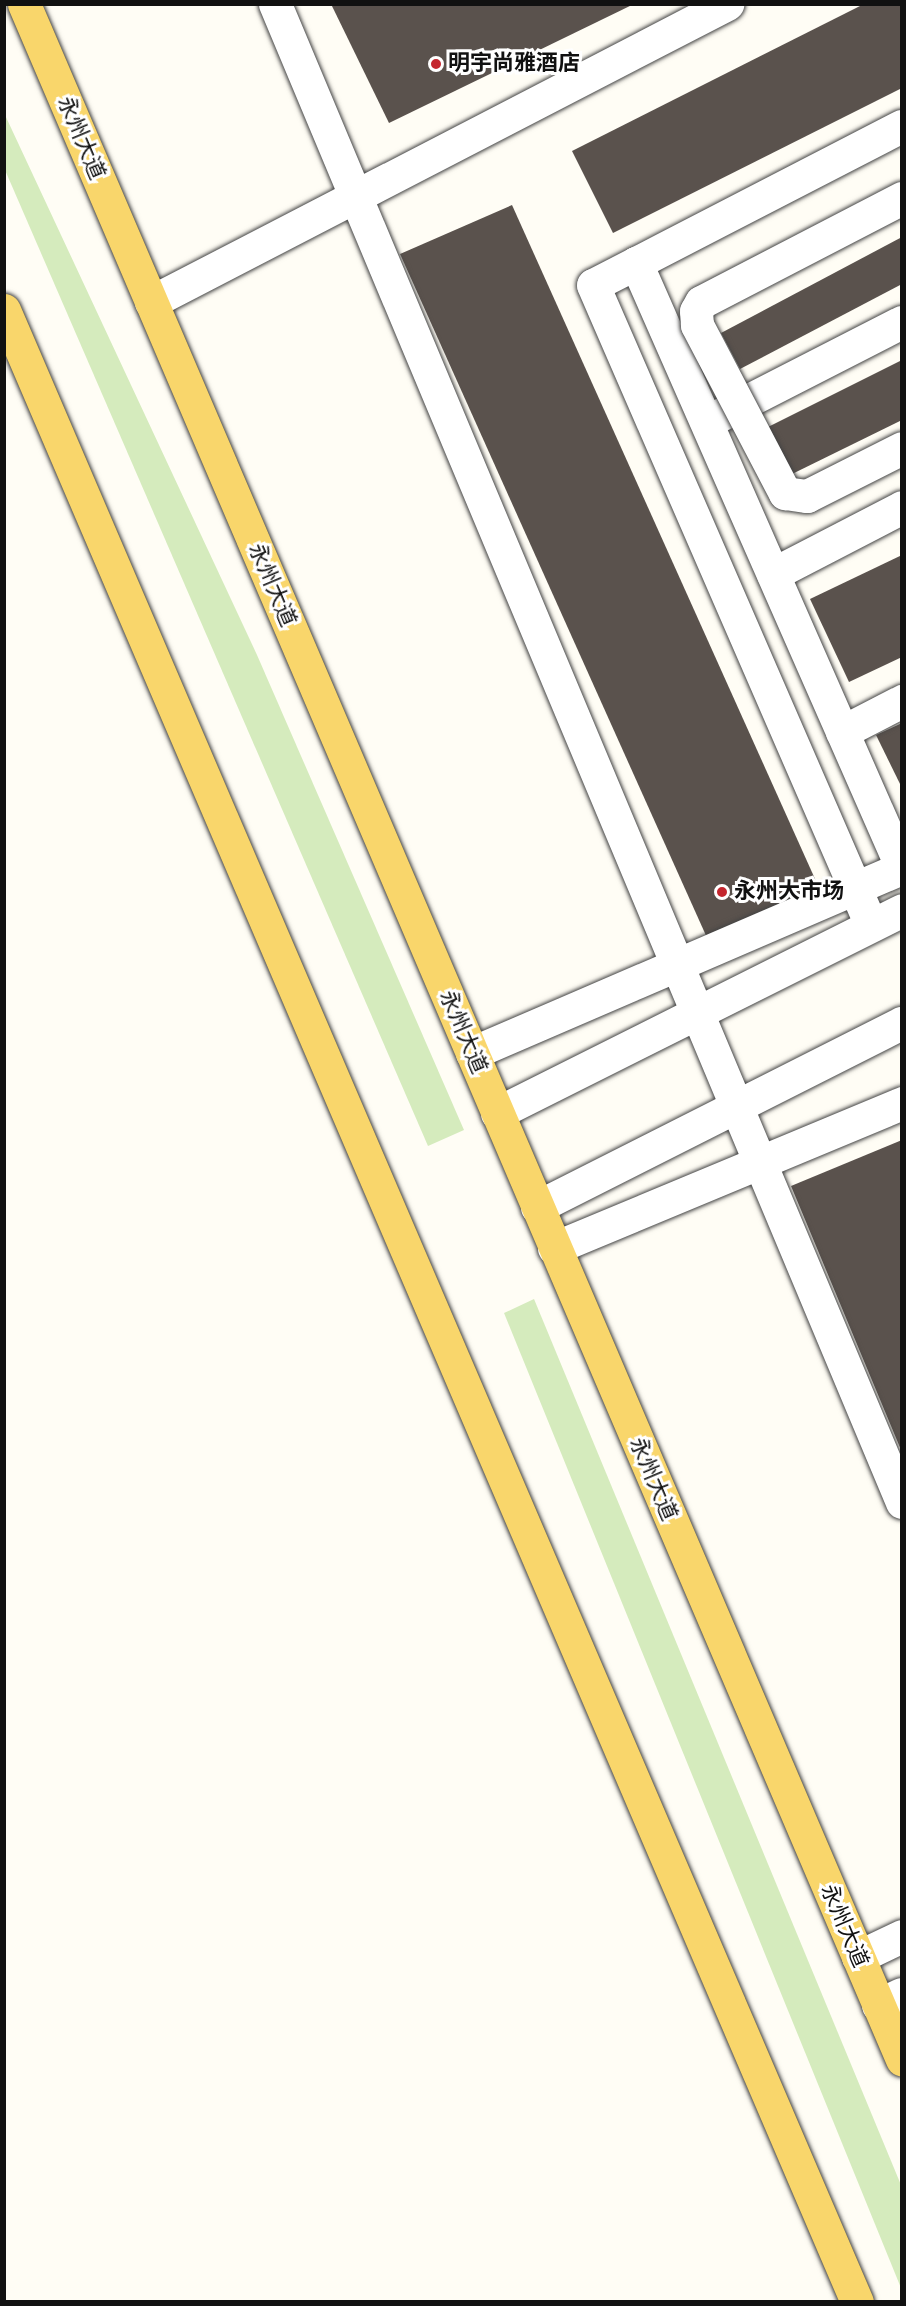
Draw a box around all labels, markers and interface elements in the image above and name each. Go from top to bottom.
place label: 明宇尚雅酒店 [448,51,580,77]
marker: 明宇尚雅酒店 [429,57,443,71]
street label: 永州大道 [52,92,110,184]
street label: 永州大道 [243,539,301,631]
place label: 永州大市场 [734,879,844,905]
marker: 永州大市场 [715,885,729,899]
street label: 永州大道 [434,986,492,1078]
street label: 永州大道 [624,1433,682,1525]
street label: 永州大道 [815,1880,873,1972]

